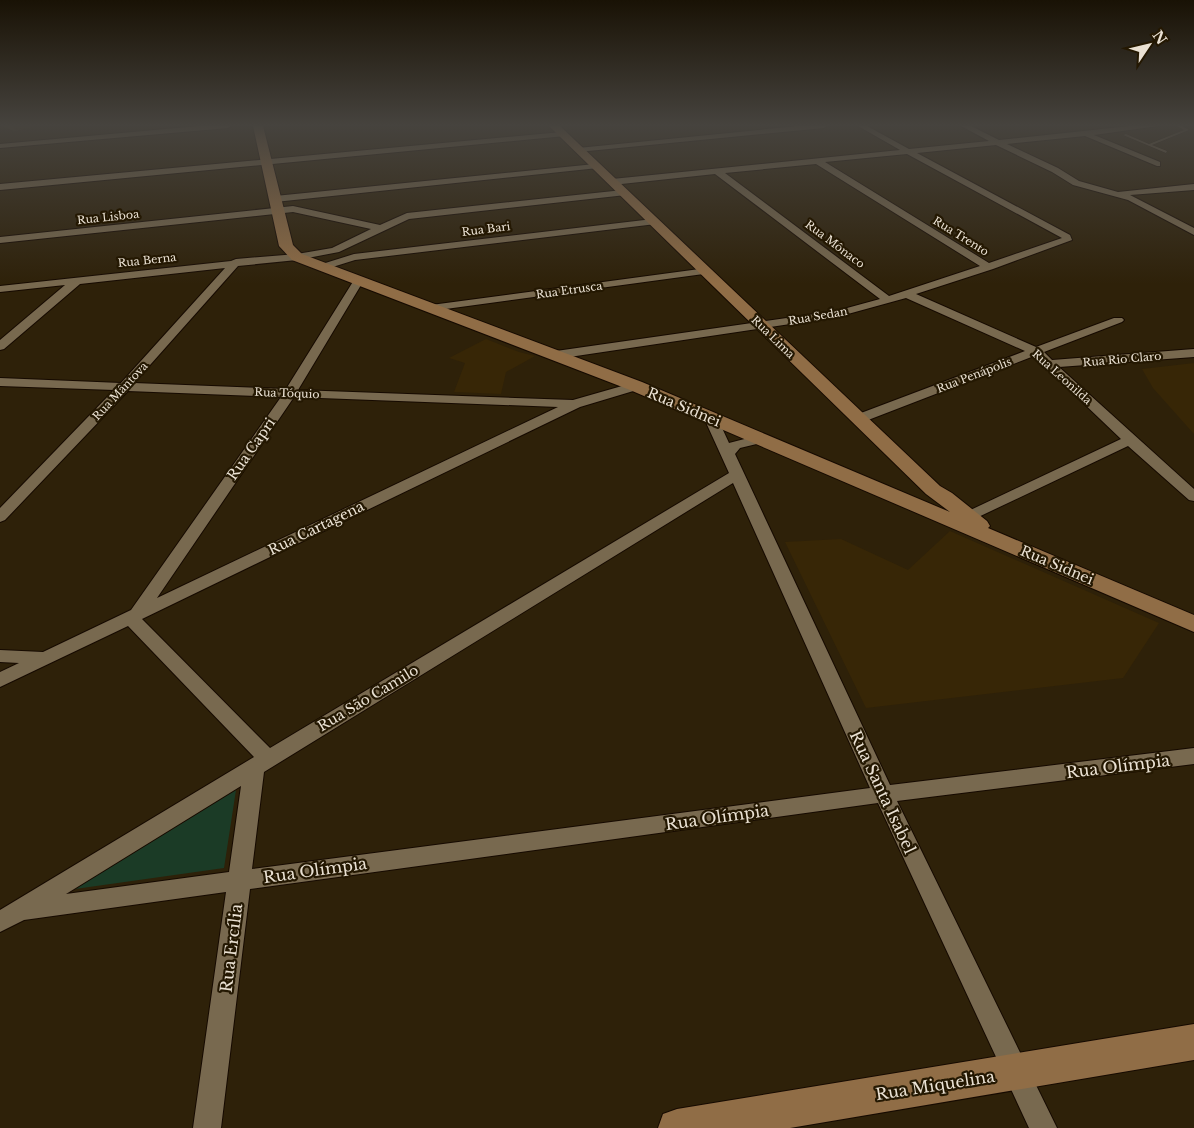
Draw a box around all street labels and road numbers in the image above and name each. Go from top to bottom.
street label: Rua Lisboa [76,207,141,227]
street label: Rua Trento [930,213,992,259]
street label: Rua Mônaco [803,217,867,271]
street label: Rua Bari [461,219,511,239]
street label: Rua Berna [117,250,178,270]
street label: Rua Etrusca [535,278,604,302]
street label: Rua Sedan [787,304,849,328]
street label: Rua Lima [748,313,798,362]
street label: Rua Leonilda [1029,347,1095,408]
street label: Rua Rio Claro [1082,349,1162,369]
street label: Rua Penápolis [934,354,1014,396]
street label: Rua Mântova [89,358,151,423]
street label: Rua Sidnei [645,384,723,431]
street label: Rua Tóquio [254,385,320,401]
street label: Rua Capri [223,414,279,484]
street label: Rua Cartagena [265,497,367,559]
street label: Rua Sidnei [1018,542,1096,589]
street label: Rua São Camilo [314,661,422,735]
street label: Rua Santa Isabel [846,727,920,857]
street label: Rua Olímpia [1065,750,1171,782]
street label: Rua Olímpia [664,800,770,834]
street label: Rua Olímpia [262,853,368,887]
street label: Rua Ercília [216,902,246,994]
street label: Rua Miquelina [874,1066,996,1104]

